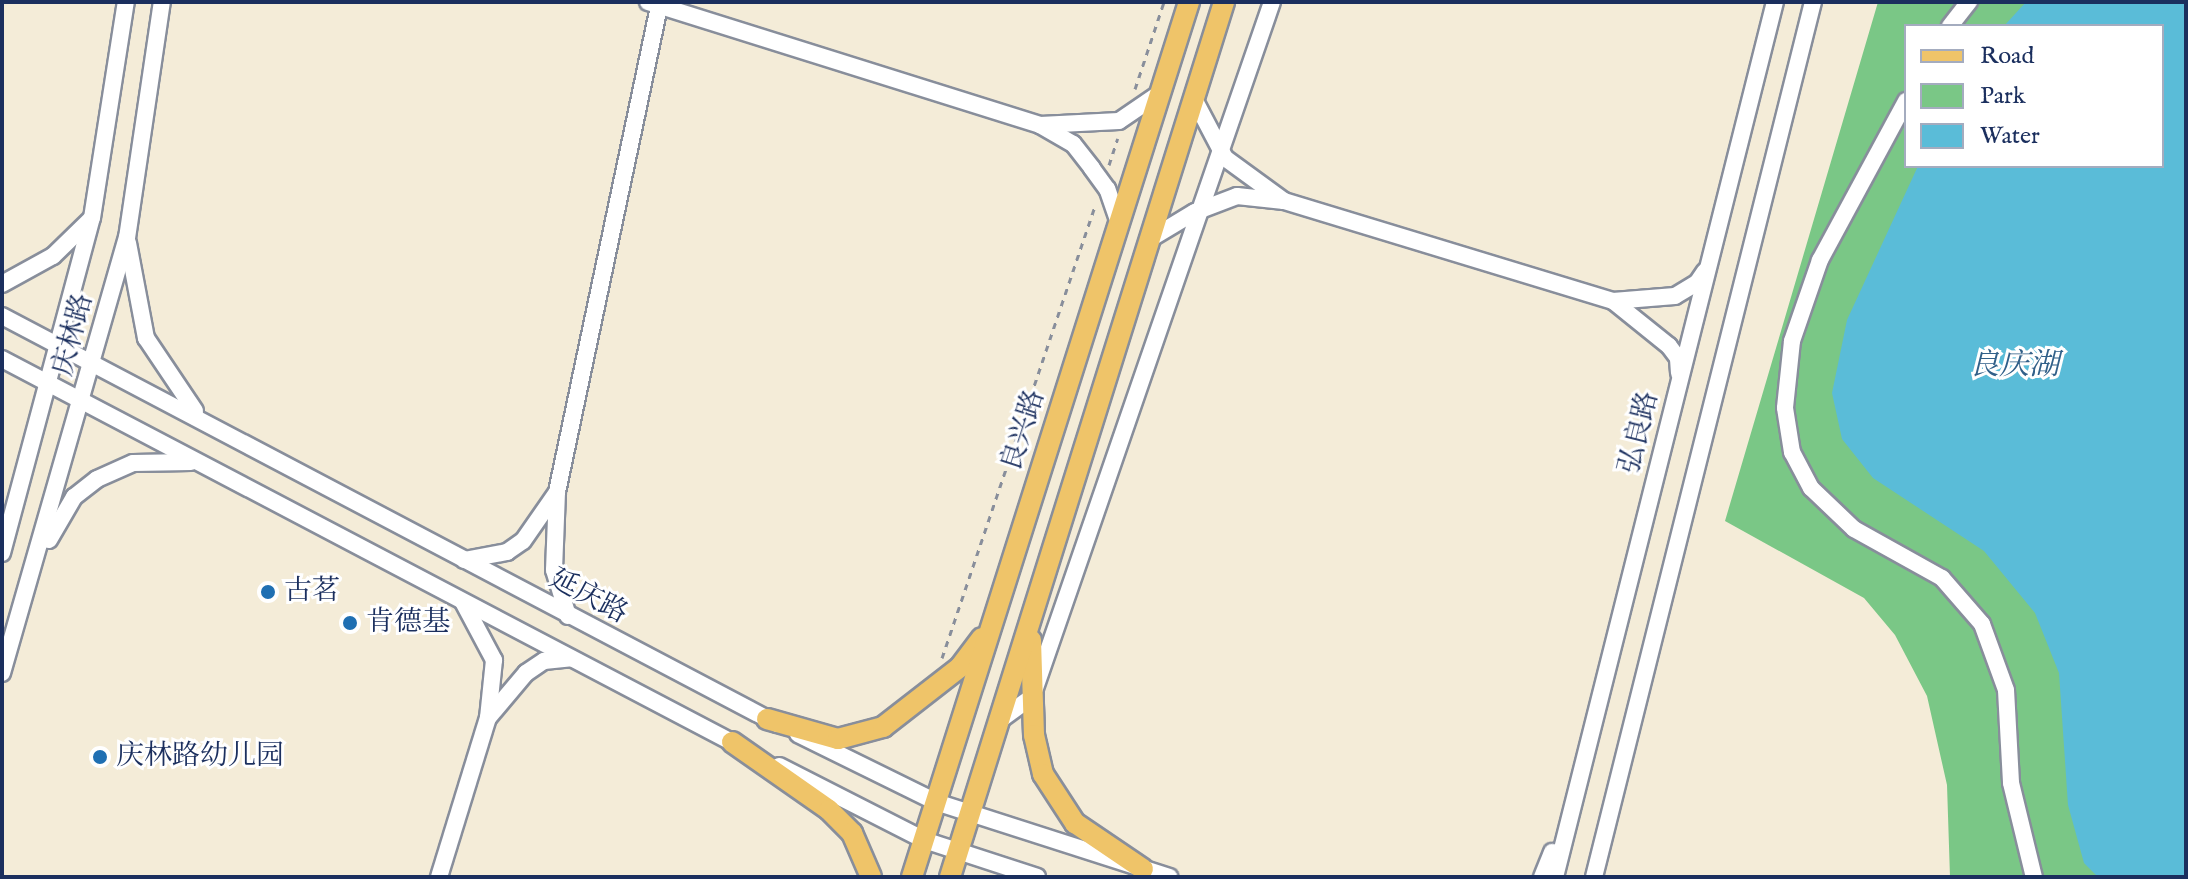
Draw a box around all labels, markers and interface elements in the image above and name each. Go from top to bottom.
legend [1904,24,2164,168]
text: Road [1980,41,2034,72]
text: Park [1980,81,2026,112]
text: Water [1980,121,2040,152]
street label: 庆林路 [47,290,101,380]
water label: 良庆湖 [1969,348,2059,384]
street label: 良兴路 [995,386,1053,476]
street label: 弘良路 [1614,388,1666,478]
street label: 延庆路 [543,562,633,632]
place label: 古茗 [284,575,340,609]
marker: 古茗 [259,583,277,601]
place label: 肯德基 [366,606,450,640]
marker: 肯德基 [341,614,359,632]
place label: 庆林路幼儿园 [116,740,284,774]
marker: 庆林路幼儿园 [91,748,109,766]

